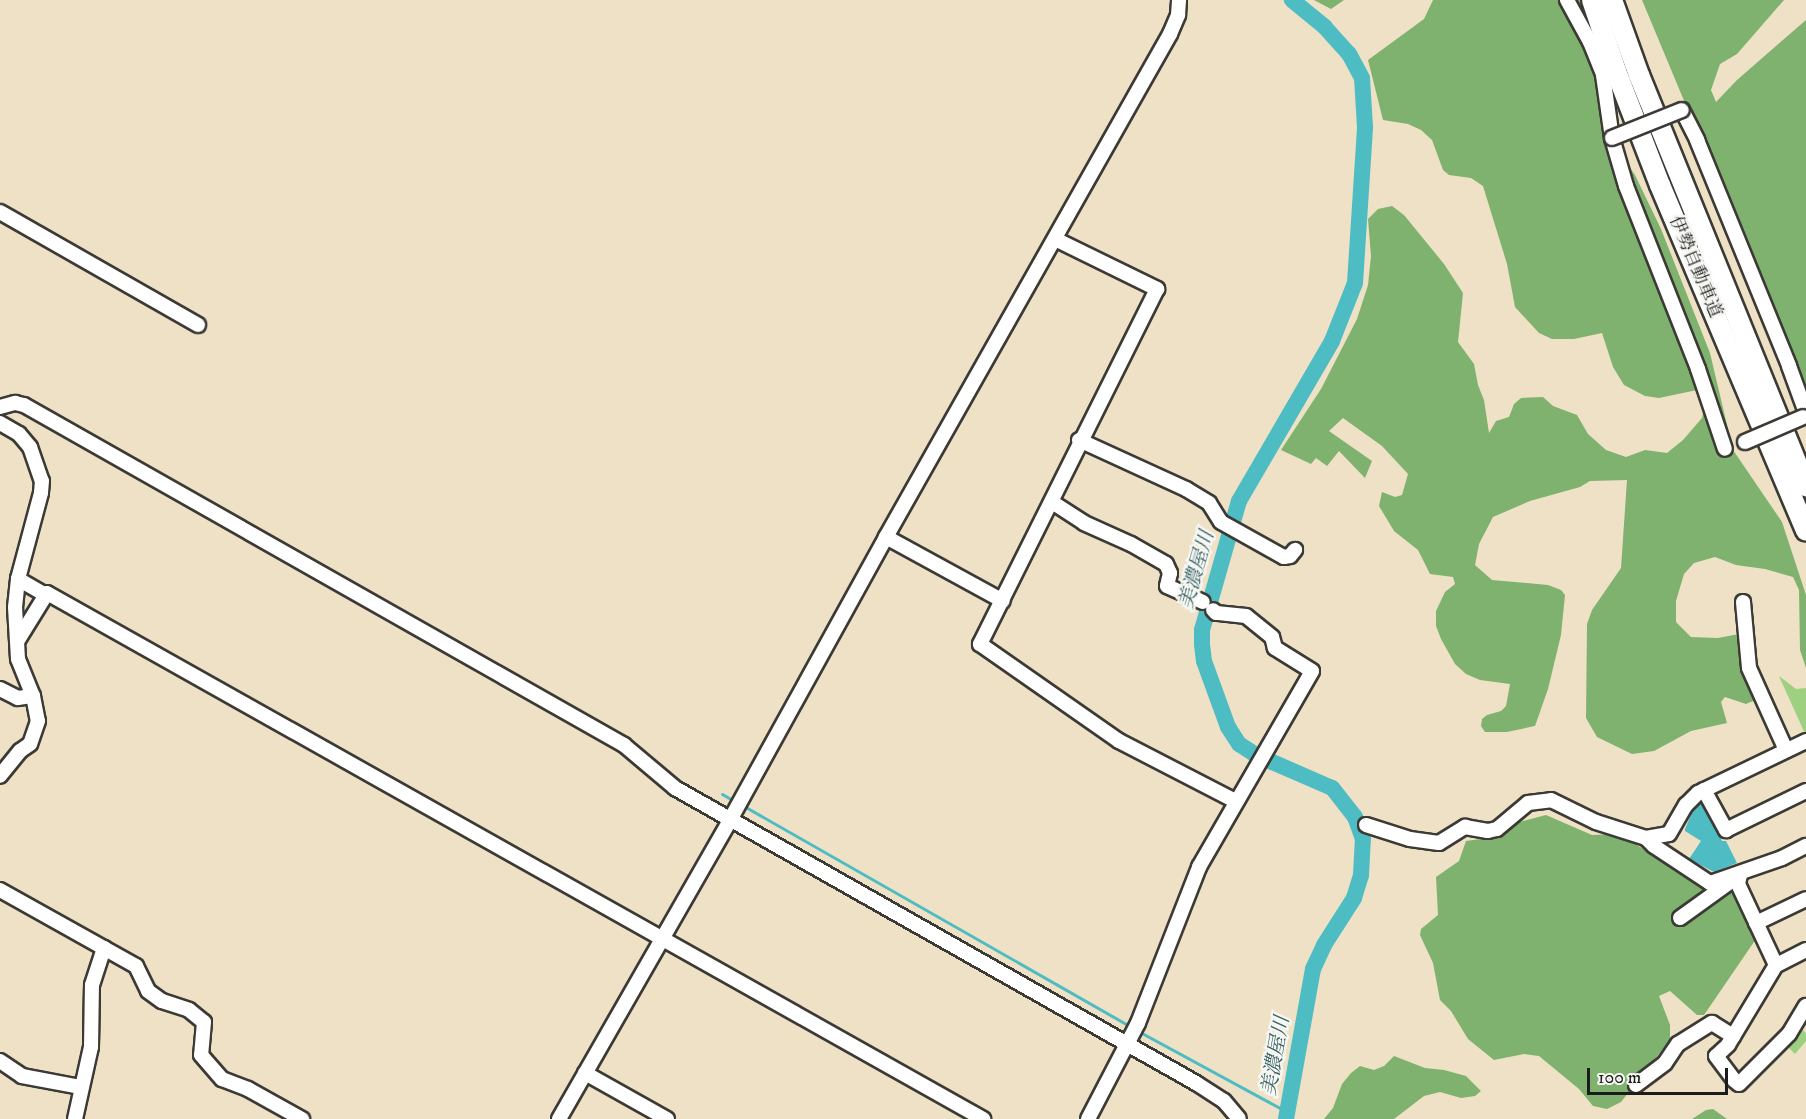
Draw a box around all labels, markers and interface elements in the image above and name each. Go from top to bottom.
street label: 伊勢自動車道 [1664,213,1726,321]
water label: 美濃屋川 [1174,528,1220,612]
water label: 美濃屋川 [1257,1015,1295,1097]
scale bar [1590,1056,1731,1094]
text: 100 m [1598,1067,1641,1089]

